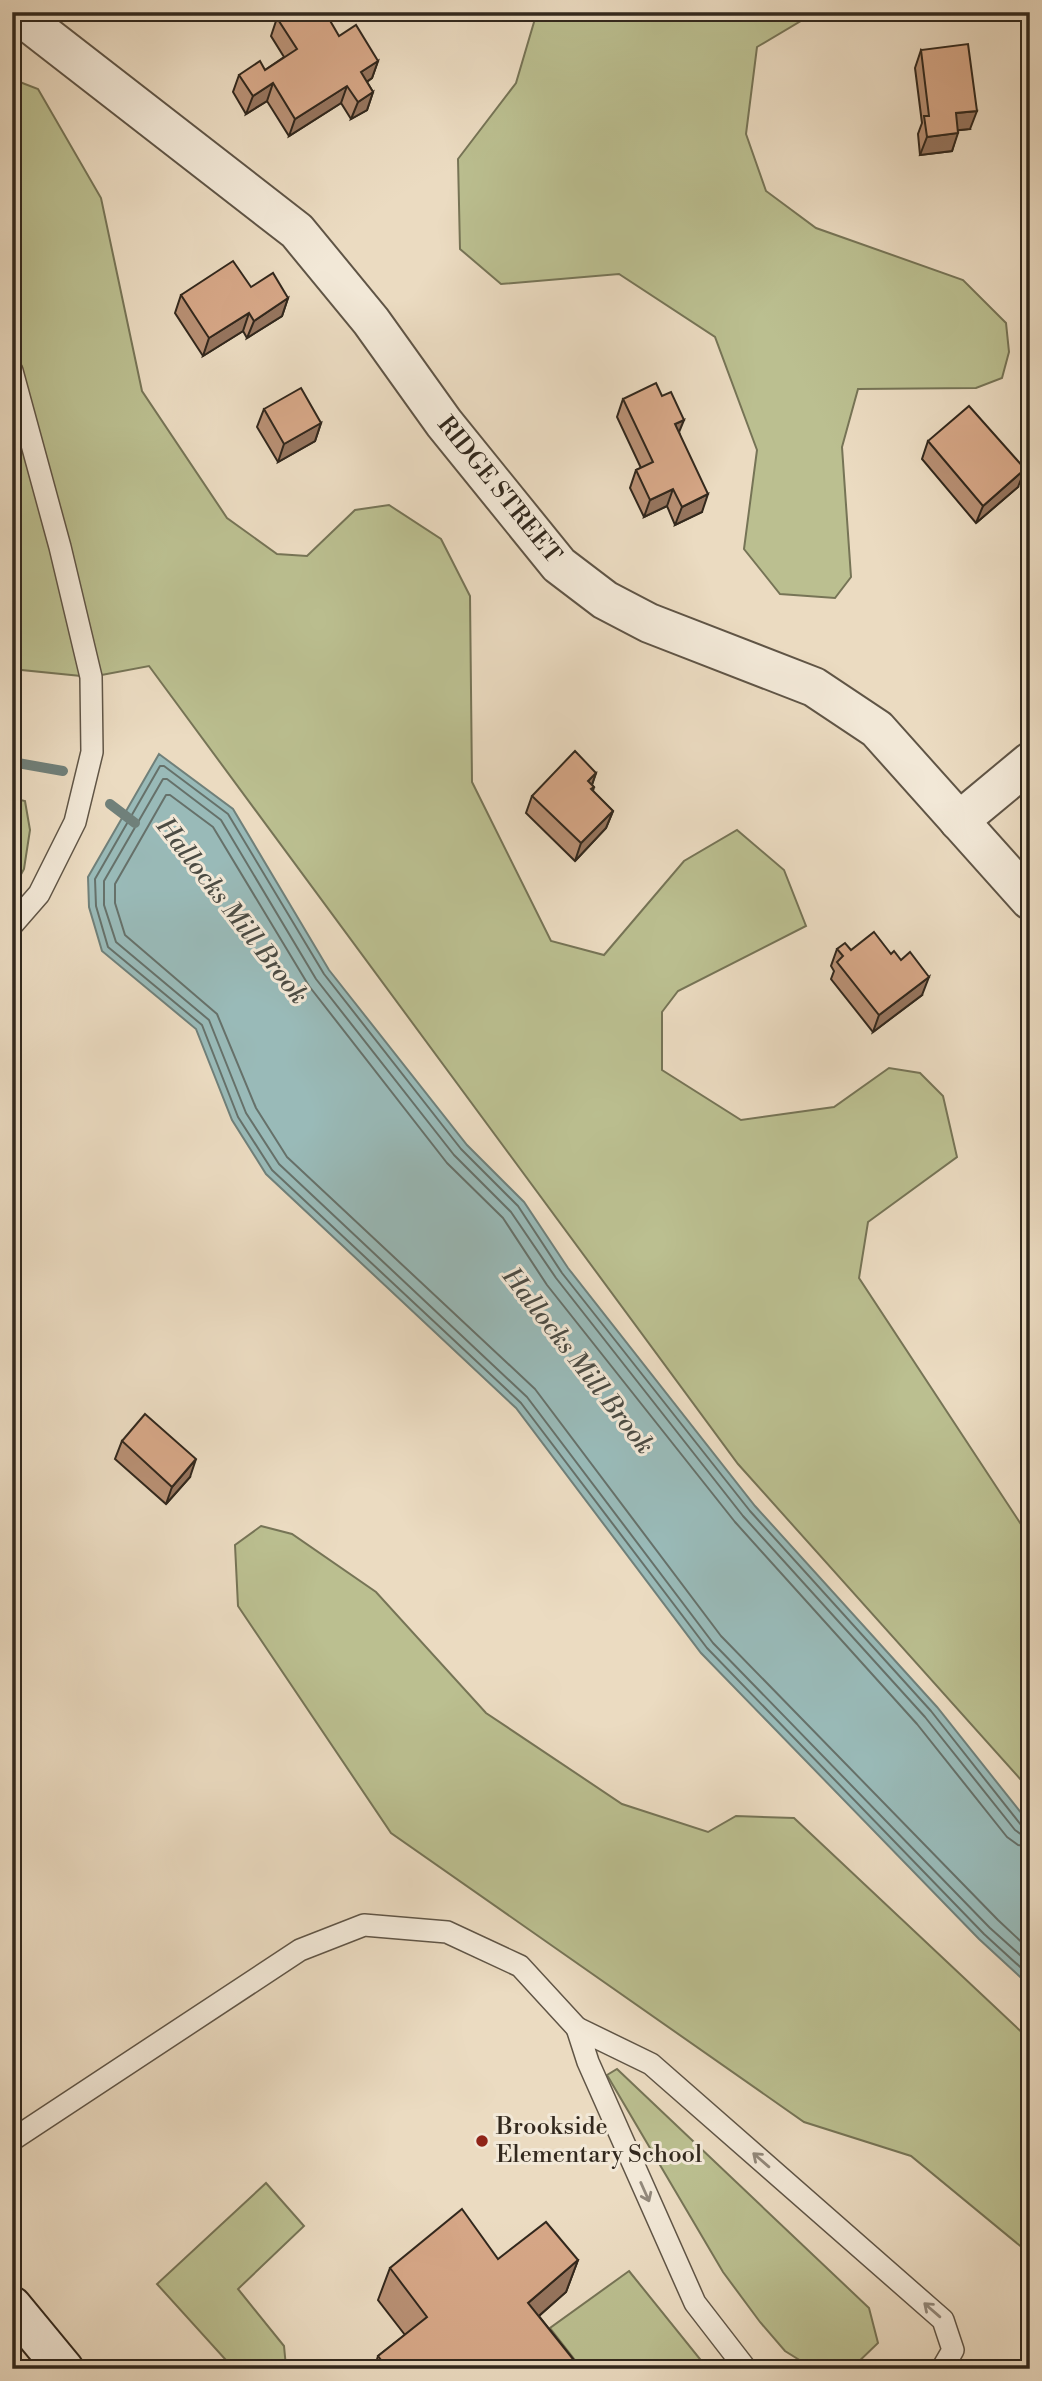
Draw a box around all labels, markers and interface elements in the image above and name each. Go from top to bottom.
street label: RIDGE STREET [431,410,567,570]
water label: Hallocks Mill Brook [149,811,315,1011]
water label: Hallocks Mill Brook [495,1261,661,1461]
place label: Brookside Elementary School [495,2112,702,2170]
marker: Brookside Elementary School [474,2133,490,2149]
one-way arrow [752,2152,770,2168]
one-way arrow [639,2181,652,2202]
one-way arrow [923,2302,941,2318]

